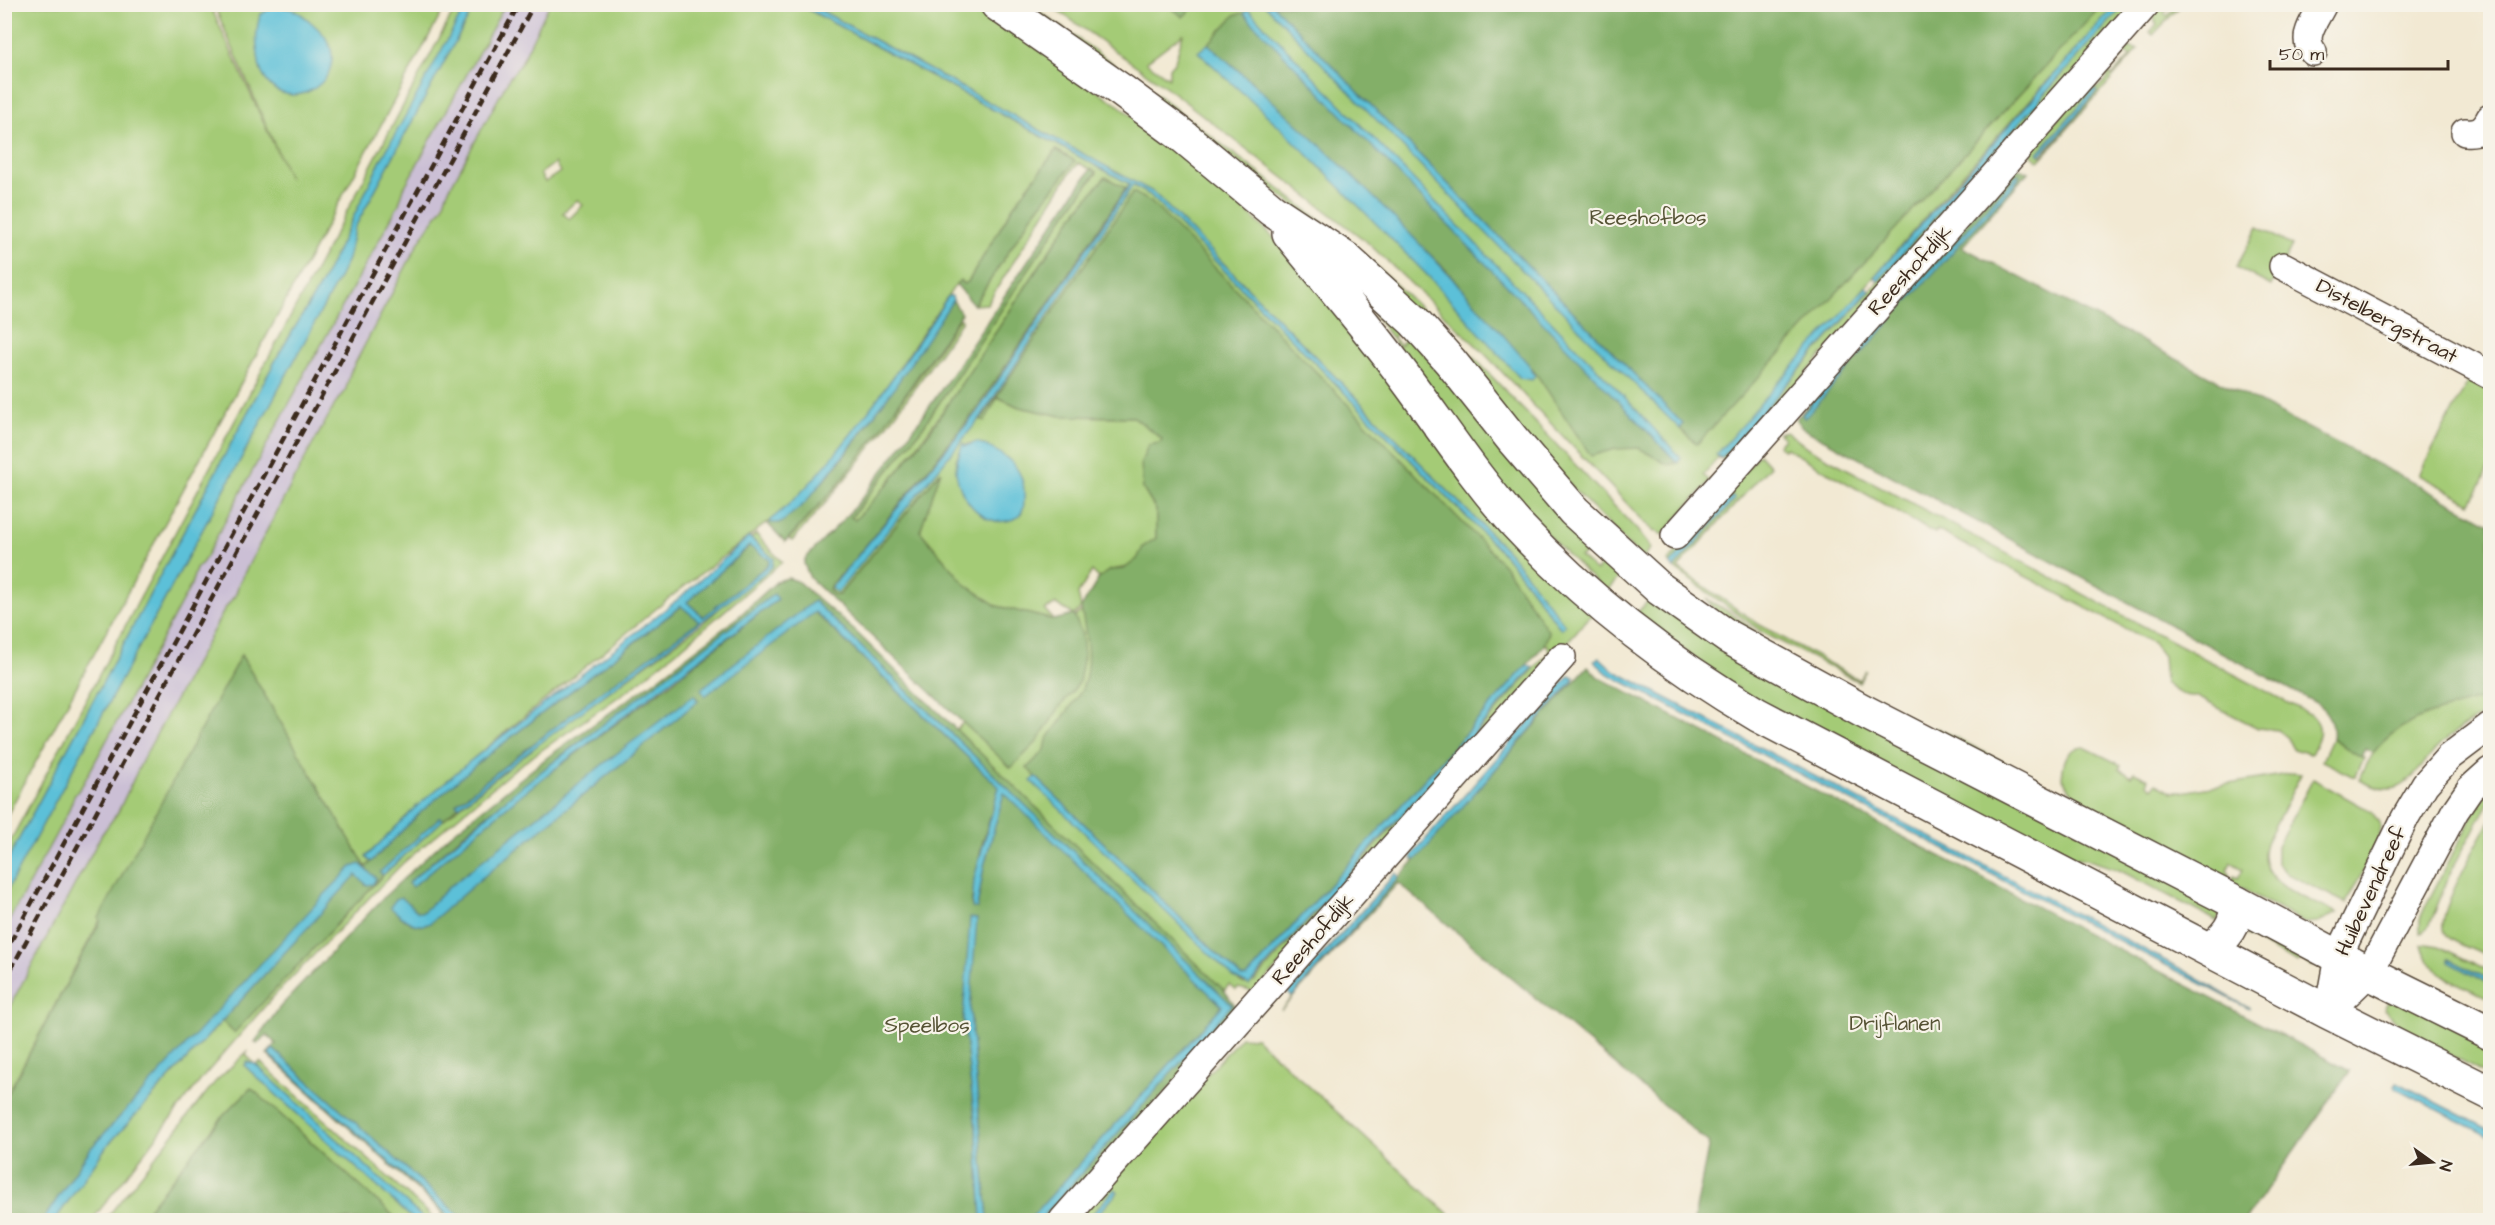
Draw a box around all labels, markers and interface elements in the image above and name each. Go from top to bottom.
scale bar [2270,33,2448,71]
text: 50 m [2279,42,2324,67]
park label: Reeshofbos [1589,203,1707,232]
street label: Reeshofdijk [1861,218,1959,322]
street label: Distelbergstraat [2310,271,2463,373]
street label: Huibevendreef [2328,821,2414,961]
street label: Reeshofdijk [1265,887,1361,991]
park label: Drijflanen [1850,1009,1940,1038]
park label: Speelbos [884,1011,970,1041]
north arrow [2402,1132,2462,1192]
text: N [2434,1158,2457,1173]

